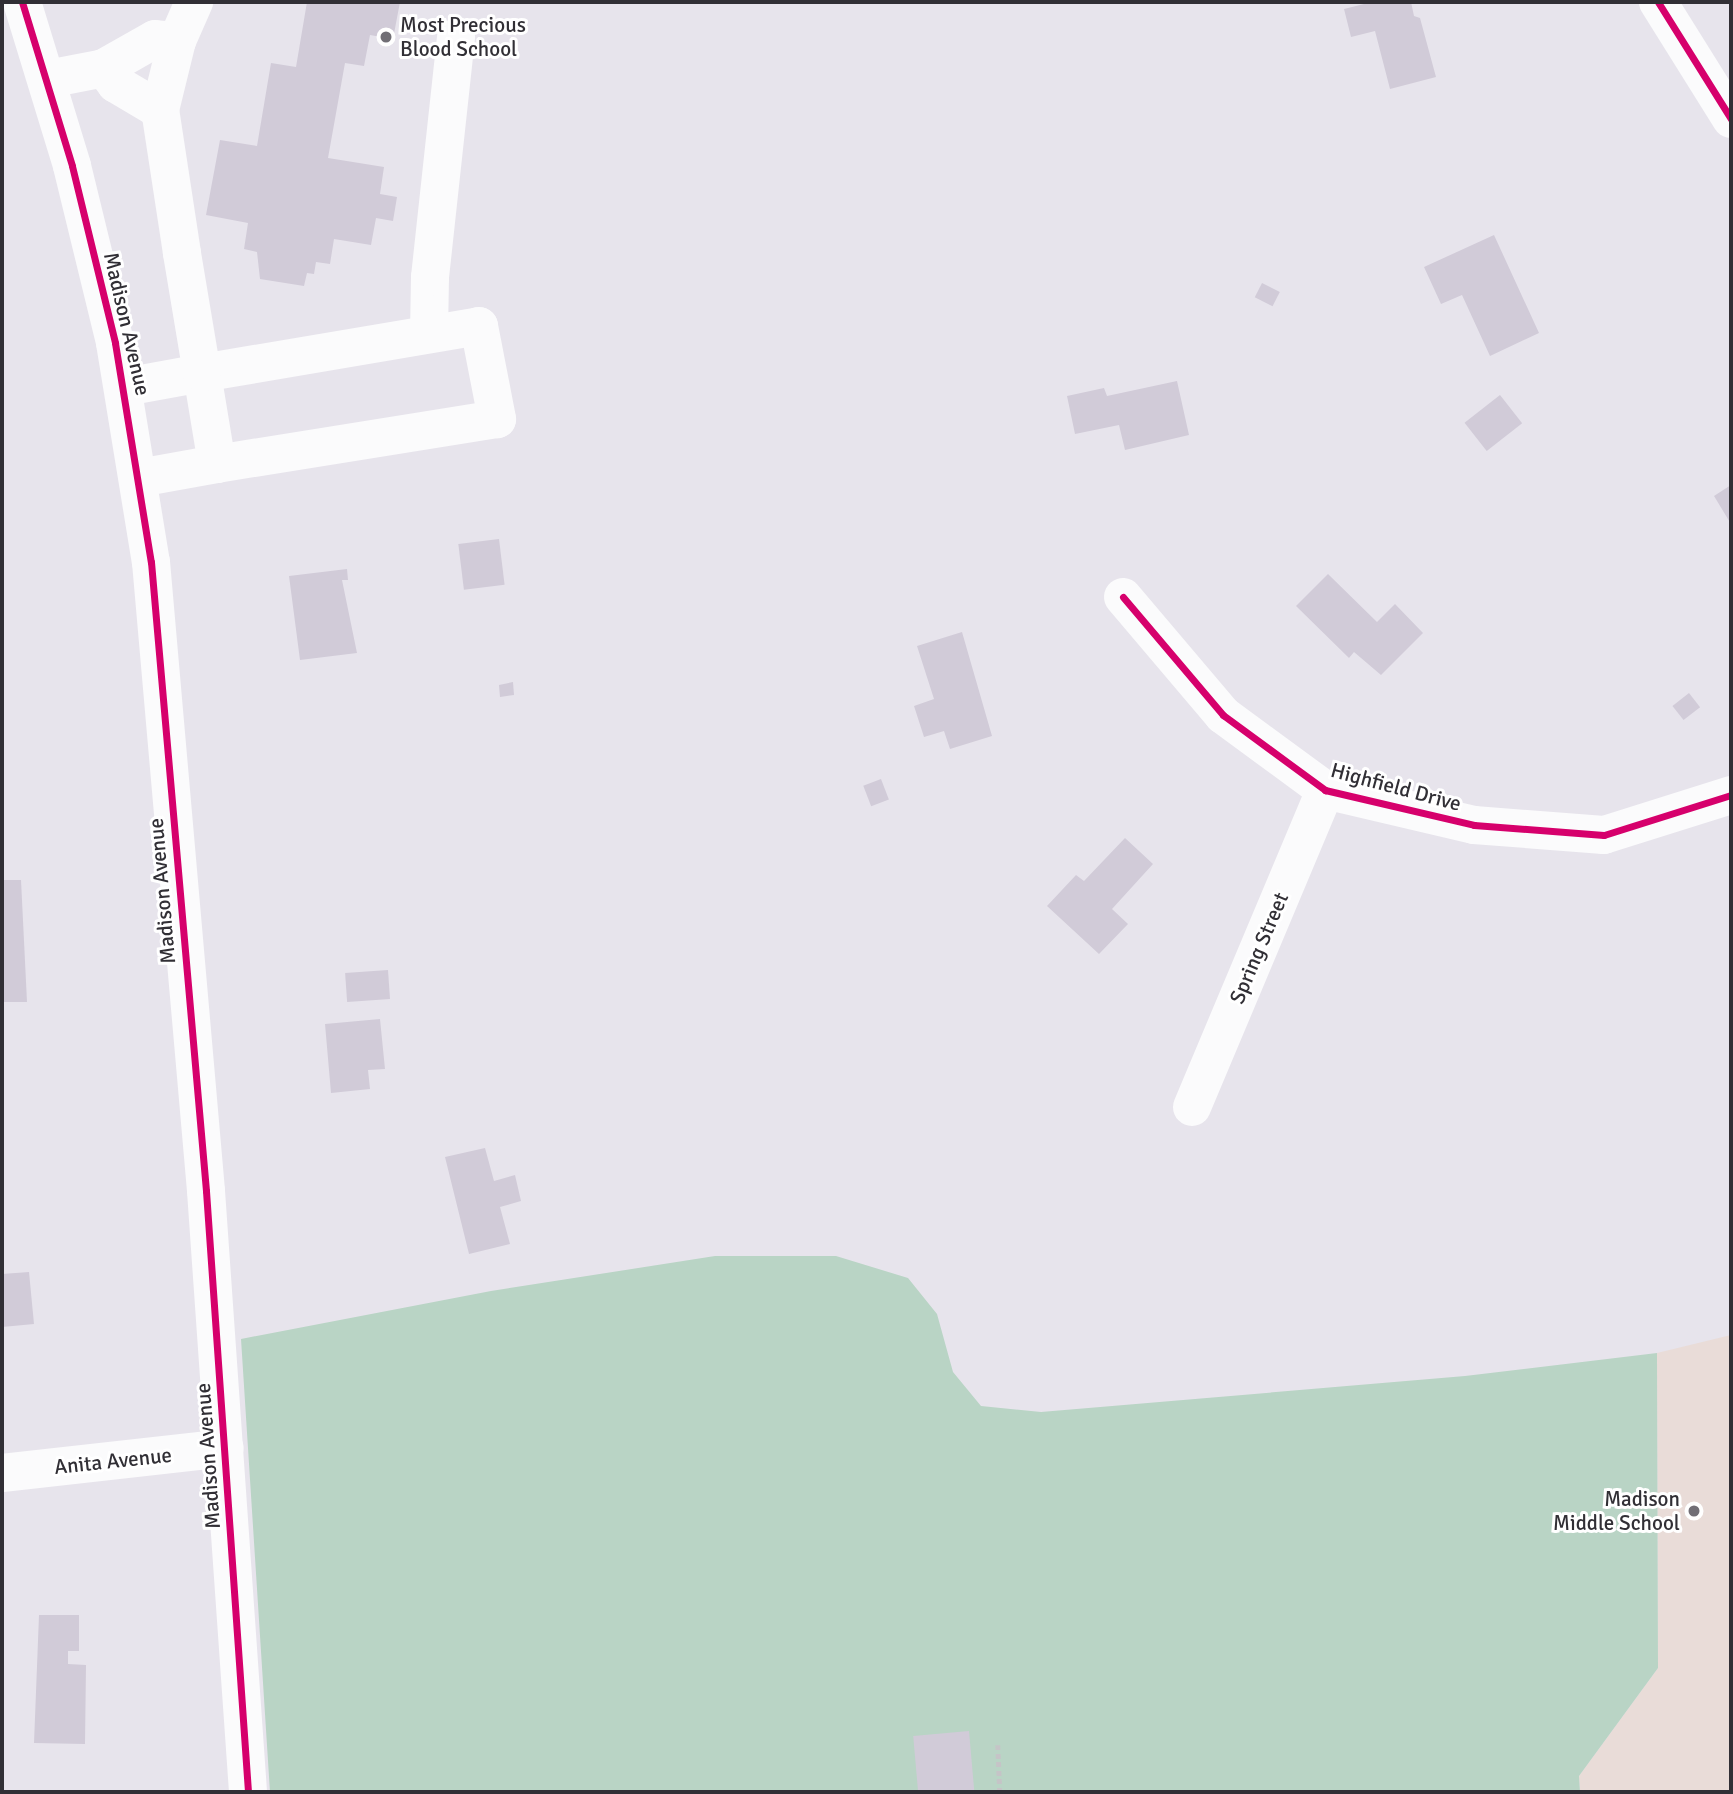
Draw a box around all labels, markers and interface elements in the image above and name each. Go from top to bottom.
place label: Most Precious Blood School [400,12,526,62]
marker: Most Precious Blood School [378,29,394,45]
street label: Madison Avenue [98,250,156,398]
street label: Highfield Drive [1328,758,1464,816]
street label: Madison Avenue [143,817,181,965]
street label: Spring Street [1224,889,1294,1007]
street label: Madison Avenue [190,1382,226,1530]
street label: Anita Avenue [53,1442,173,1480]
place label: Madison Middle School [1553,1486,1680,1536]
marker: Madison Middle School [1686,1503,1702,1519]

